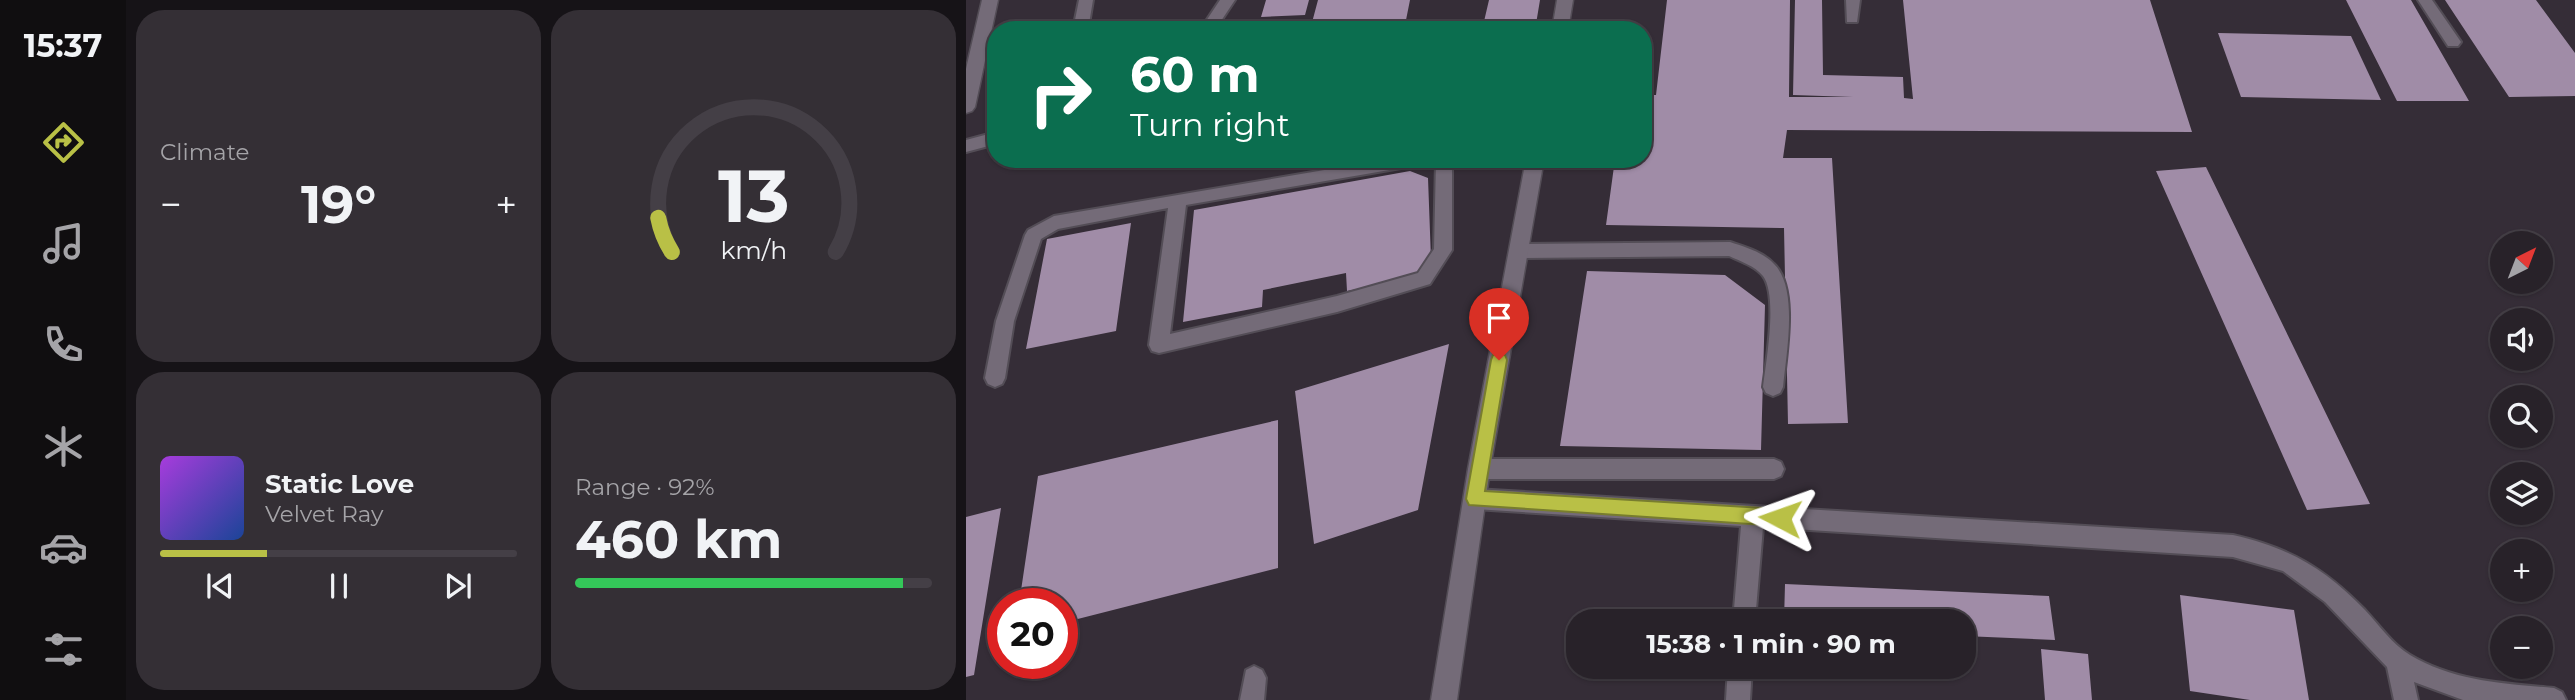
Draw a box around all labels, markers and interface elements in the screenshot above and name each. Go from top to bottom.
text: 15:37 [24,26,102,65]
text: 60 m [1130,45,1260,104]
icon: right [1015,49,1106,140]
text: Turn right [1130,105,1290,144]
icon: directions [39,118,88,167]
text: Climate [160,138,249,166]
text: 13 [718,152,789,240]
text: 19° [301,173,376,236]
text: − [160,181,182,228]
text: + [495,181,517,228]
icon: music [39,219,88,268]
north arrow [2490,231,2553,294]
map controls [2490,231,2553,679]
text: km/h [720,235,787,265]
pin [1469,288,1529,360]
icon: arrive [1480,299,1518,337]
button: sound [2490,308,2553,371]
icon: phone [39,320,88,369]
button: search [2490,385,2553,448]
icon: climate [39,422,88,471]
button: layers [2490,462,2553,525]
text: Static Love [265,468,414,500]
text: Range · 92% [575,473,715,501]
position arrow [1743,481,1817,555]
text: Velvet Ray [265,500,383,528]
text: 460 km [575,508,782,571]
icon: car [39,523,88,572]
button: + [2490,539,2553,602]
icon: previous [201,567,239,605]
icon: pause [320,567,358,605]
icon: next [439,567,477,605]
speed limit sign: 20 [987,588,1078,679]
button: − [2490,616,2553,679]
icon: filters [39,625,88,674]
text: 15:38 · 1 min · 90 m [1646,628,1896,660]

